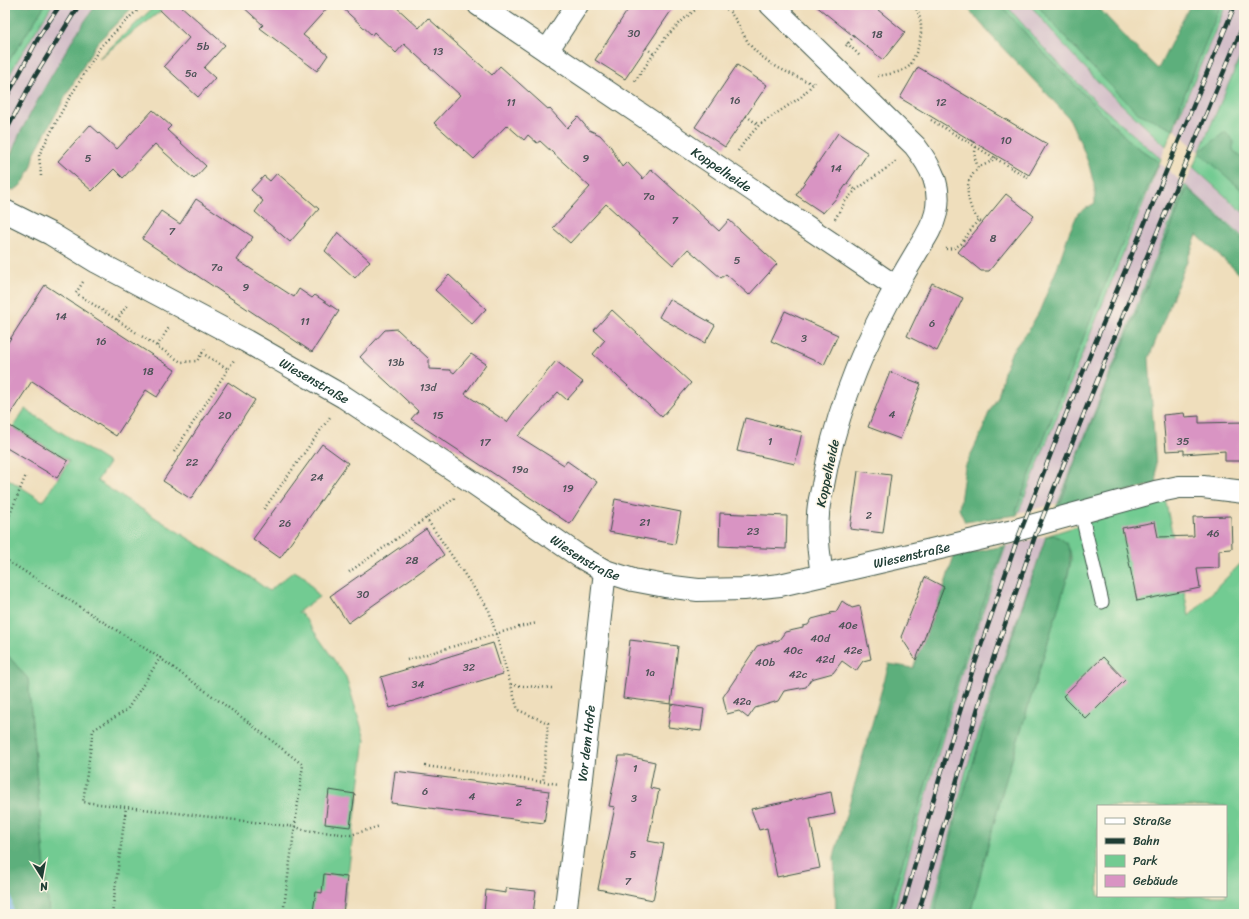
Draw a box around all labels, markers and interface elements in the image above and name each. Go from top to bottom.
house number: 30 [628,24,641,43]
house number: 18 [871,25,883,44]
house number: 5b [197,37,209,56]
house number: 13 [433,42,443,61]
house number: 5a [185,64,198,83]
house number: 16 [730,91,740,110]
house number: 11 [506,93,516,112]
house number: 12 [935,93,947,112]
house number: 10 [1000,131,1012,150]
street label: Koppelheide [686,141,757,199]
house number: 5 [85,149,92,168]
house number: 9 [583,149,590,168]
house number: 14 [830,159,842,178]
house number: 7a [643,187,655,206]
house number: 7 [672,211,679,230]
house number: 7 [169,222,176,241]
house number: 8 [990,229,997,248]
house number: 5 [734,251,741,270]
house number: 7a [211,258,223,277]
house number: 9 [243,278,250,297]
house number: 14 [55,307,67,326]
house number: 11 [300,312,310,331]
house number: 6 [929,314,935,333]
house number: 3 [801,329,807,348]
house number: 16 [96,332,106,351]
street label: Wiesenstraße [275,351,355,410]
house number: 13b [388,353,404,372]
house number: 18 [142,362,154,381]
house number: 13d [420,378,437,397]
house number: 4 [889,405,896,424]
house number: 20 [218,406,232,425]
house number: 15 [432,406,444,425]
house number: 1 [768,432,773,451]
house number: 35 [1177,432,1190,451]
house number: 17 [480,433,491,452]
street label: Koppelheide [809,437,846,509]
house number: 22 [186,453,199,472]
house number: 19a [512,460,529,479]
house number: 24 [310,468,324,487]
house number: 19 [562,479,574,498]
house number: 2 [866,506,873,525]
house number: 21 [639,513,651,532]
house number: 26 [279,514,291,533]
house number: 23 [747,522,759,541]
house number: 46 [1206,524,1220,543]
street label: Wiesenstraße [545,528,623,587]
street label: Wiesenstraße [871,535,953,575]
house number: 28 [406,551,419,570]
house number: 30 [357,585,370,604]
house number: 40e [838,616,858,635]
house number: 40d [810,629,831,648]
house number: 40c [783,641,803,660]
house number: 42e [844,641,863,660]
house number: 42d [815,650,836,669]
house number: 40b [755,653,775,672]
house number: 32 [463,658,476,677]
house number: 1a [645,663,656,682]
house number: 42c [789,665,808,684]
house number: 34 [412,675,425,694]
house number: 42a [733,692,752,711]
street label: Vor dem Hofe [571,703,602,783]
house number: 1 [633,759,638,778]
house number: 6 [422,782,428,801]
house number: 4 [469,787,476,806]
house number: 3 [631,789,637,808]
house number: 2 [516,793,523,812]
legend [1097,805,1227,897]
text: Straße [1133,810,1171,832]
text: Bahn [1133,830,1160,852]
house number: 5 [630,845,637,864]
text: Park [1133,850,1158,872]
north arrow [22,857,62,897]
text: Gebäude [1133,870,1178,892]
house number: 7 [625,872,632,891]
text: N [38,876,50,896]

